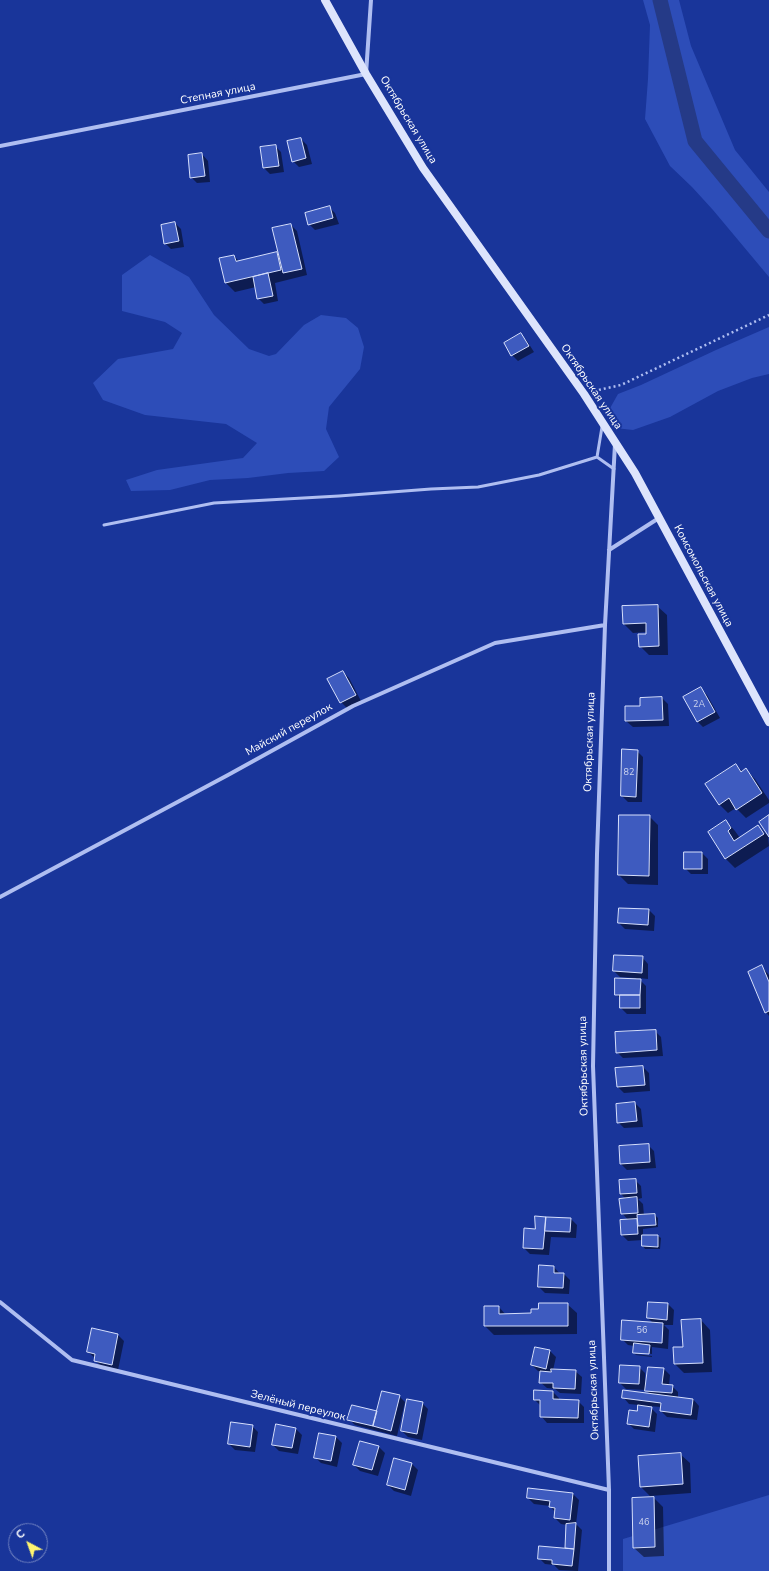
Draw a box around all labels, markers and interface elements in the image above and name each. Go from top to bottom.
street label: Октябрьская улица [377,74,439,166]
street label: Степная улица [179,80,257,108]
street label: Октябрьская улица [558,342,624,432]
street label: Комсомольская улица [670,523,736,629]
street label: Октябрьская улица [582,692,598,792]
house number: 2А [693,700,705,710]
street label: Майский переулок [243,701,335,759]
house number: 82 [624,768,634,778]
street label: Октябрьская улица [577,1016,591,1116]
house number: 56 [637,1326,647,1336]
street label: Октябрьская улица [586,1340,602,1440]
street label: Зелёный переулок [249,1388,347,1424]
house number: 46 [639,1518,649,1528]
north arrow [8,1523,48,1563]
text: С [13,1526,28,1542]

